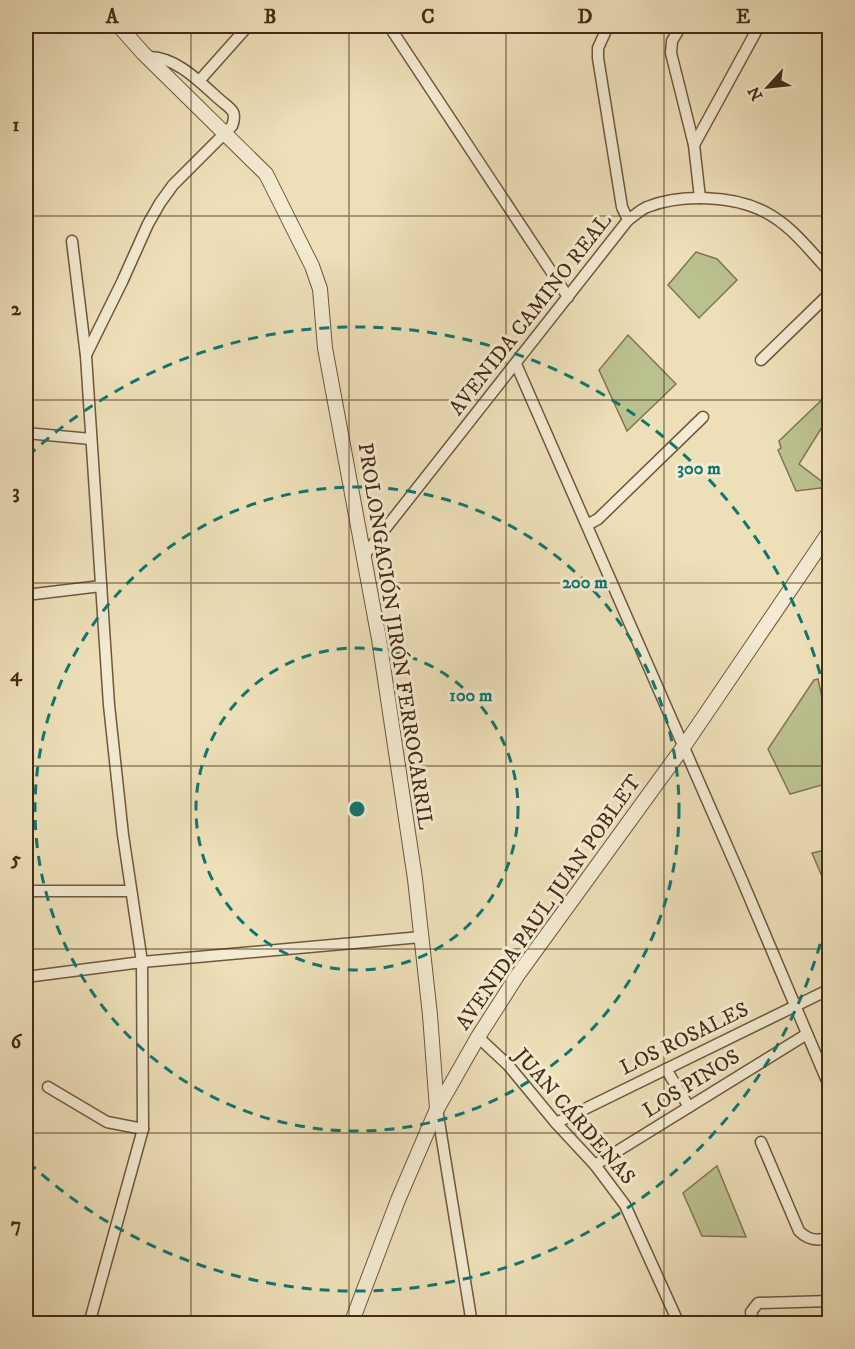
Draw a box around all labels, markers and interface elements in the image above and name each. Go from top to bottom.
text: A [105,5,120,30]
text: B [264,5,276,30]
text: C [421,5,435,30]
text: D [578,5,593,30]
text: E [736,5,750,30]
north arrow [738,57,798,117]
text: N [744,83,767,104]
text: 1 [12,113,20,138]
street label: AVENIDA CAMINO REAL [444,208,618,421]
text: 2 [11,297,22,322]
street label: PROLONGACIÓN JIRÓN FERROCARRIL [352,441,440,831]
text: 300 m [677,458,721,480]
text: 3 [12,480,20,505]
text: 200 m [562,572,608,594]
text: 4 [10,663,23,688]
text: 100 m [449,685,493,707]
street label: AVENIDA PAUL JUAN POBLET [450,770,647,1035]
centre of rings [347,799,367,819]
text: 5 [10,847,21,872]
street label: LOS ROSALES [616,997,753,1081]
text: 6 [11,1030,23,1055]
street label: JUAN CÁRDENAS [507,1040,642,1190]
street label: LOS PINOS [638,1044,745,1124]
text: 7 [11,1213,21,1238]

